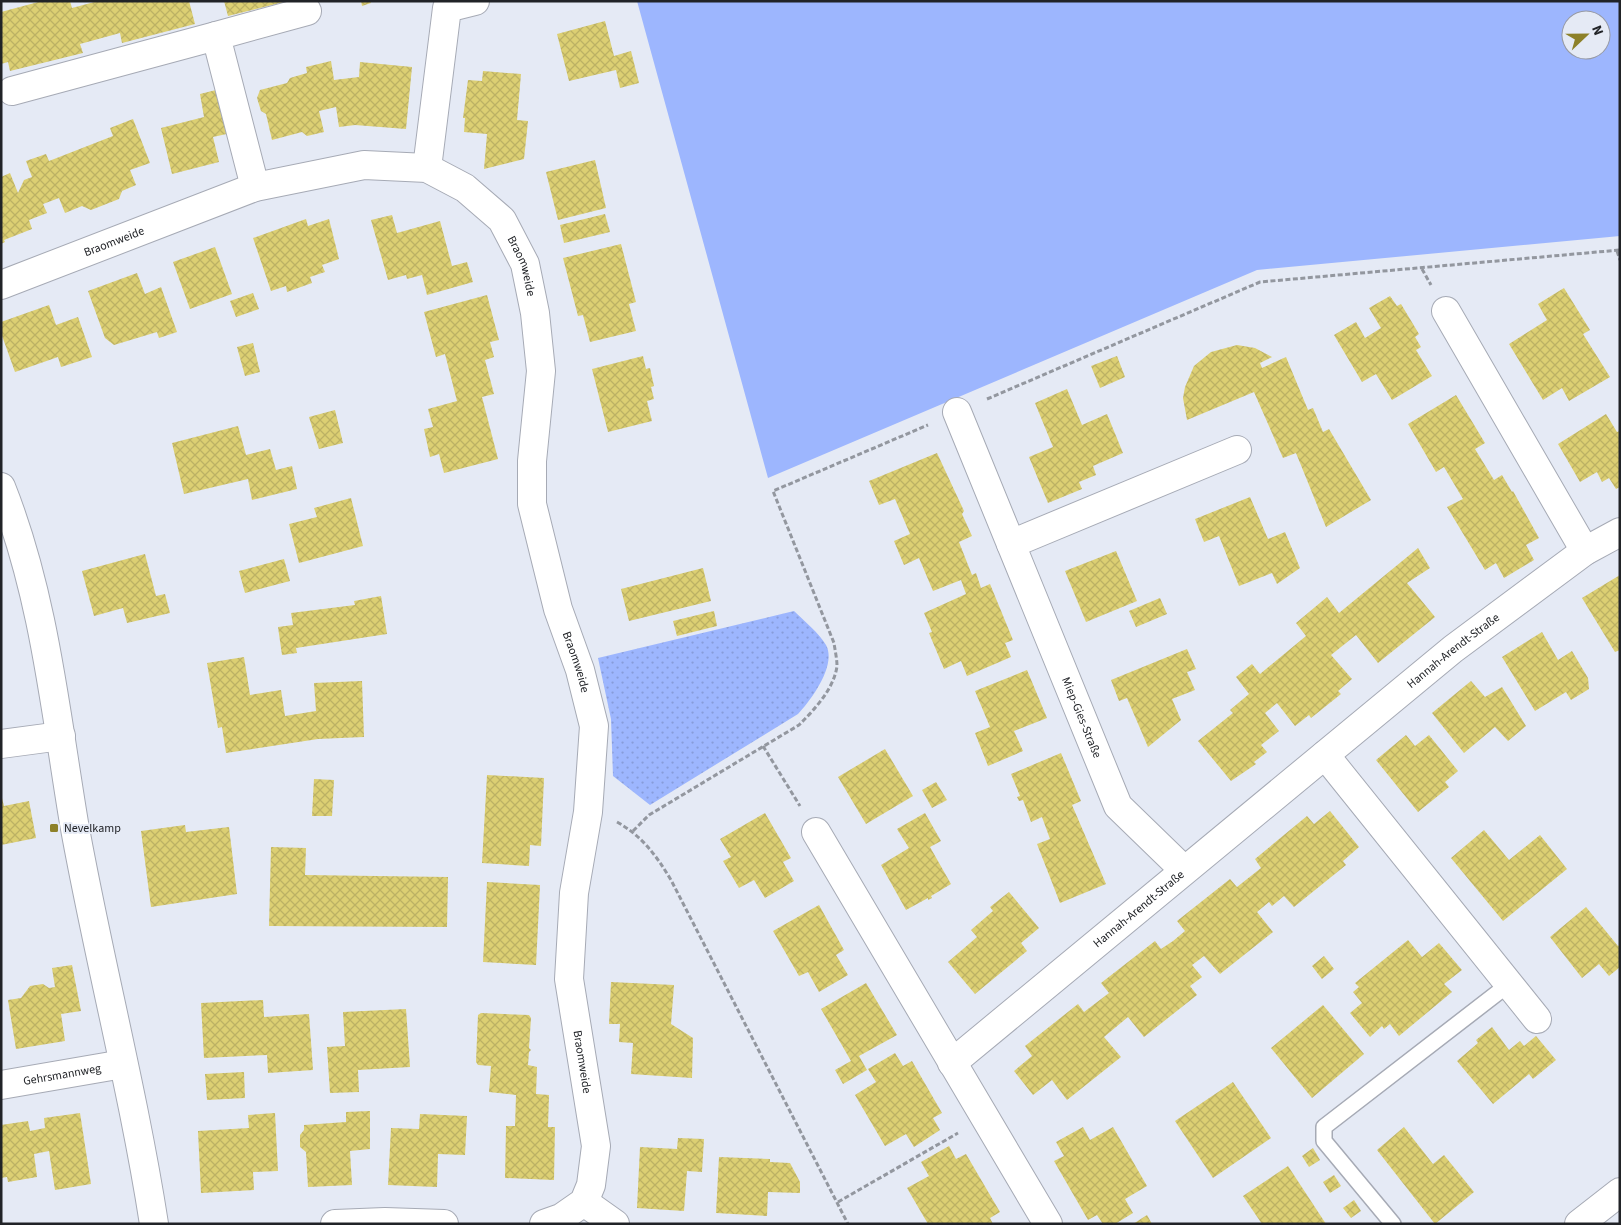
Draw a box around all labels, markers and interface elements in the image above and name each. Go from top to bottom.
north arrow [1561,10,1611,60]
text: N [1586,22,1608,39]
street label: Braomweide [81,223,147,261]
street label: Braomweide [503,233,539,298]
street label: Hannah-Arendt-Straße [1403,609,1503,693]
street label: Braomweide [558,629,593,695]
street label: Miep-Gies-Straße [1057,675,1106,761]
place label: Nevelkamp [64,820,121,837]
marker: Nevelkamp [48,822,60,834]
street label: Hannah-Arendt-Straße [1090,867,1188,952]
street label: Braomweide [568,1029,595,1095]
street label: Gehrsmannweg [22,1060,102,1090]

